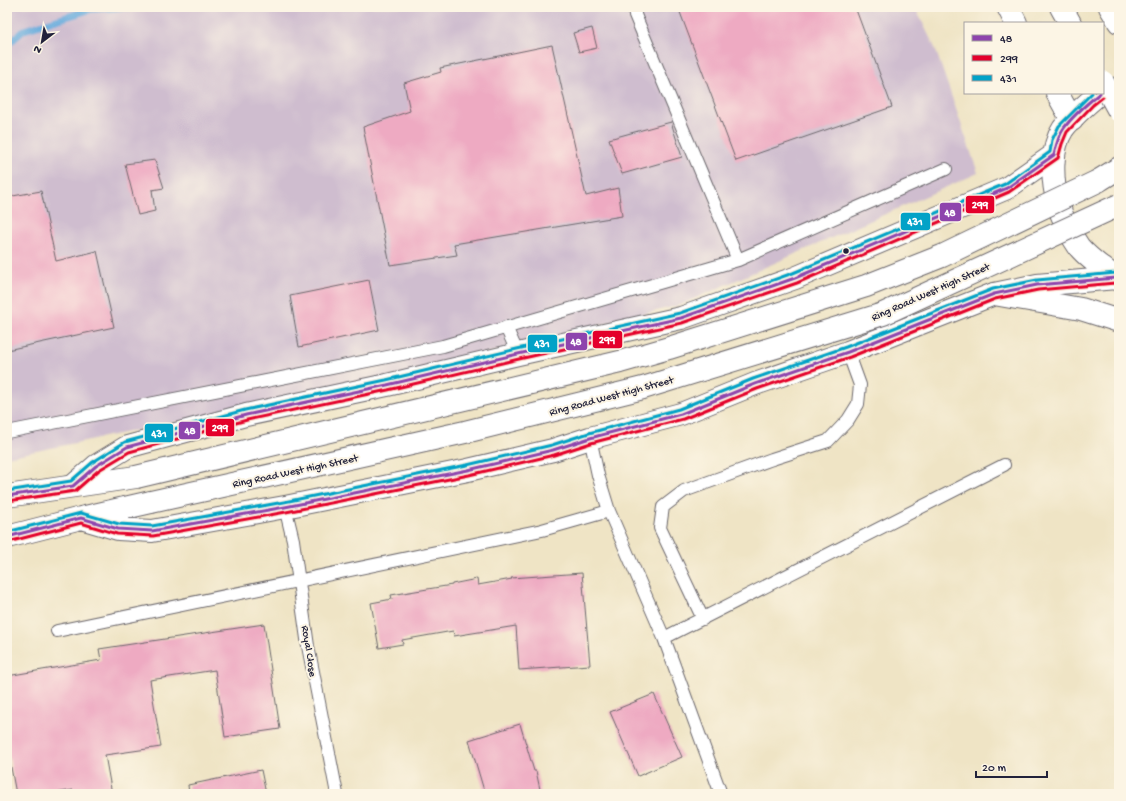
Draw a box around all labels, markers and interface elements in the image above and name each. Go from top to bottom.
north arrow [22,22,62,62]
legend [964,22,1104,94]
text: 48 [1000,33,1013,47]
text: N [32,42,44,56]
text: 299 [1000,53,1018,67]
text: 431 [1000,73,1017,87]
line badge: 299 [965,195,995,214]
text: 299 [972,200,989,212]
line badge: 48 [939,202,962,222]
text: 48 [943,208,956,220]
line badge: 431 [900,212,931,231]
text: 431 [906,217,923,229]
unlabelled marker [841,246,851,256]
street label: Ring Road West High Street [870,261,993,324]
line badge: 299 [592,330,623,349]
line badge: 48 [565,332,588,351]
line badge: 431 [527,334,558,353]
text: 299 [599,335,616,347]
text: 48 [569,337,582,349]
text: 431 [533,339,550,351]
street label: Ring Road West High Street [548,374,676,419]
line badge: 299 [205,418,235,437]
line badge: 48 [178,421,201,440]
line badge: 431 [144,423,174,443]
text: 299 [212,423,229,435]
text: 48 [183,426,196,438]
text: 431 [150,429,167,441]
street label: Ring Road West High Street [232,452,361,491]
street label: Royal Close [298,625,318,678]
scale bar [976,753,1047,779]
text: 20 m [982,762,1007,776]

